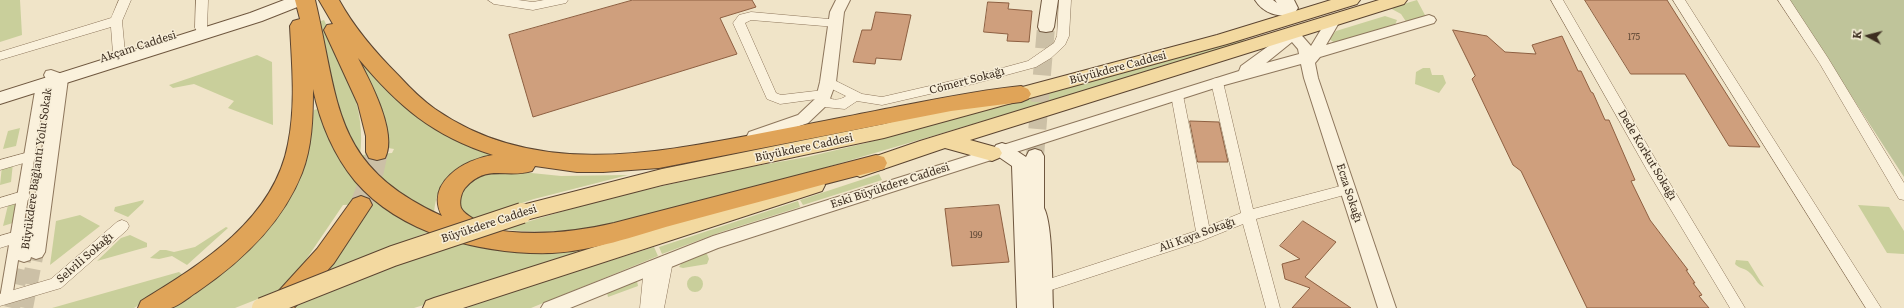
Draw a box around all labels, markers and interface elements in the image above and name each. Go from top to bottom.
north arrow [1848,16,1888,56]
street label: Akçam Caddesi [98,28,178,66]
text: K [1848,29,1865,40]
house number: 175 [1628,32,1640,42]
street label: Büyükdere Caddesi [1068,49,1168,87]
street label: Cömert Sokağı [928,65,1006,97]
street label: Büyükdere Bağlantı Yolu Sokak [19,87,55,251]
street label: Dede Korkut Sokağı [1615,107,1679,203]
street label: Büyükdere Caddesi [754,131,854,165]
street label: Eski Büyükdere Caddesi [829,160,951,212]
street label: Ecza Sokağı [1333,162,1365,224]
street label: Büyükdere Caddesi [439,202,539,246]
street label: Ali Kaya Sokağı [1157,215,1237,255]
street label: Selvili Sokağı [54,230,116,286]
house number: 199 [969,230,983,240]

